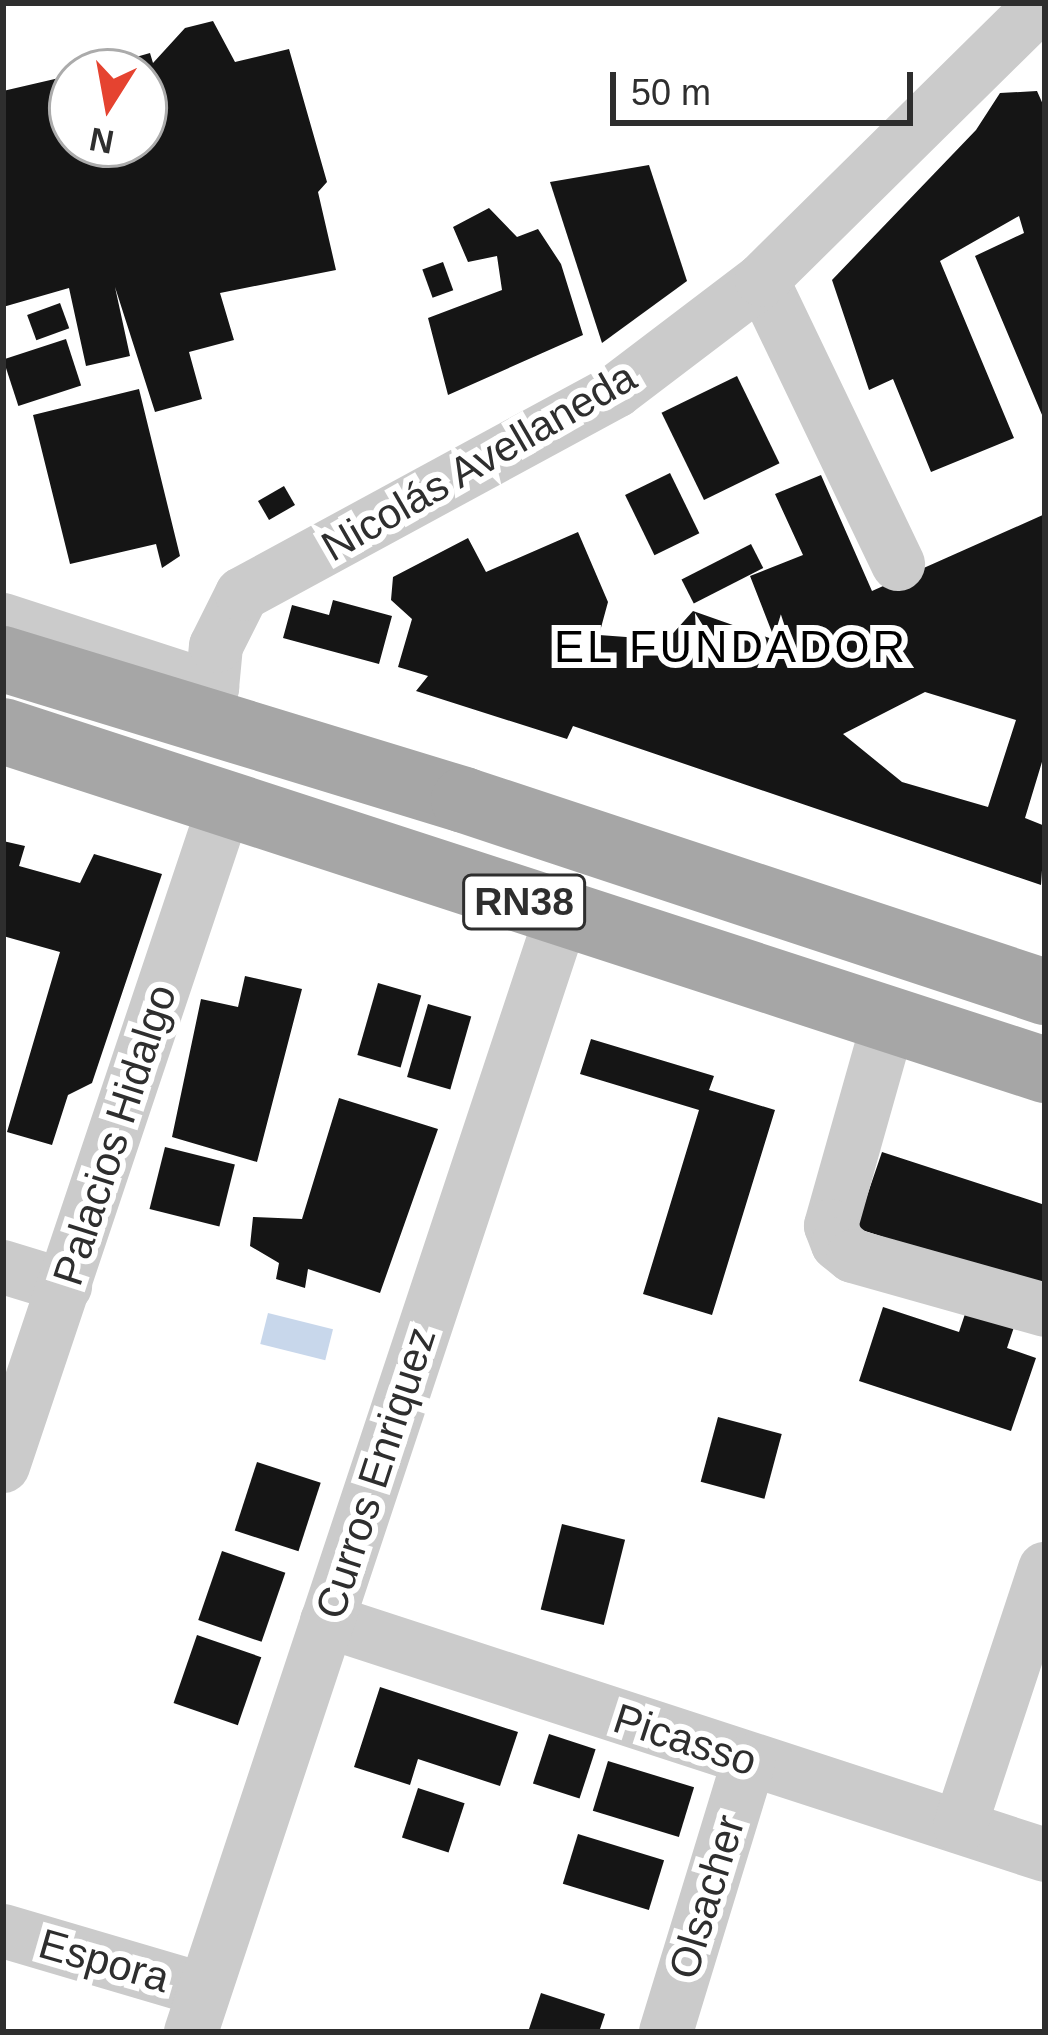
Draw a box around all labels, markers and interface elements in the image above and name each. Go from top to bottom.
north arrow [48,48,168,168]
scale bar [616,48,919,122]
text: 50 m [631,72,711,113]
text: N [86,120,117,161]
street label: Nicolás Avellaneda [312,351,646,573]
district label: EL FUNDADOR [553,620,909,674]
road number: RN38 [461,869,587,935]
street label: Palacios Hidalgo [43,978,187,1292]
street label: Curros Enriquez [305,1321,447,1625]
street label: Picasso [607,1693,763,1787]
street label: Olsacher [658,1809,756,1985]
street label: Espora [33,1918,175,2004]

